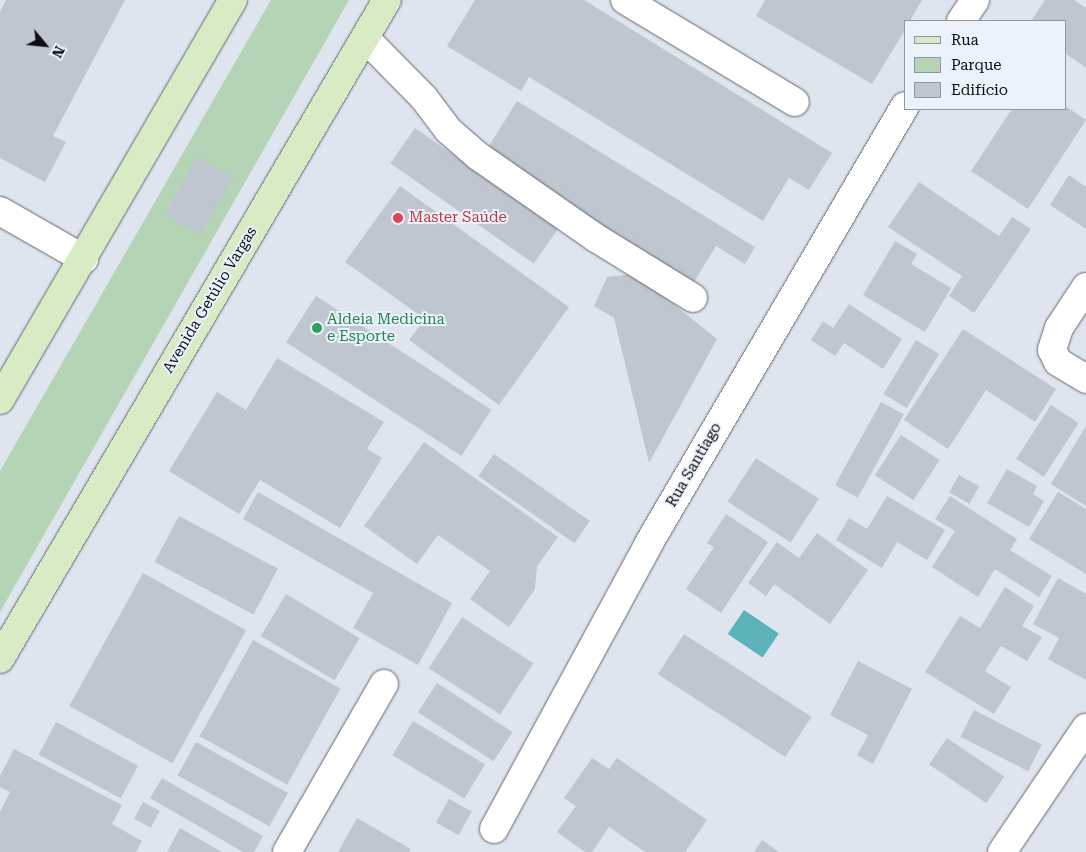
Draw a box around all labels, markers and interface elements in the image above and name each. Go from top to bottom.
north arrow [20,20,70,70]
legend [904,20,1066,110]
text: Rua [951,31,979,49]
text: N [49,44,68,61]
text: Parque [951,56,1002,74]
text: Edifício [951,81,1008,99]
place label: Master Saúde [409,209,507,227]
marker: Master Saúde [391,211,405,225]
street label: Avenida Getúlio Vargas [159,224,261,376]
place label: Aldeia Medicina e Esporte [327,310,445,345]
marker: Aldeia Medicina e Esporte [311,322,323,334]
street label: Rua Santiago [663,420,725,510]

